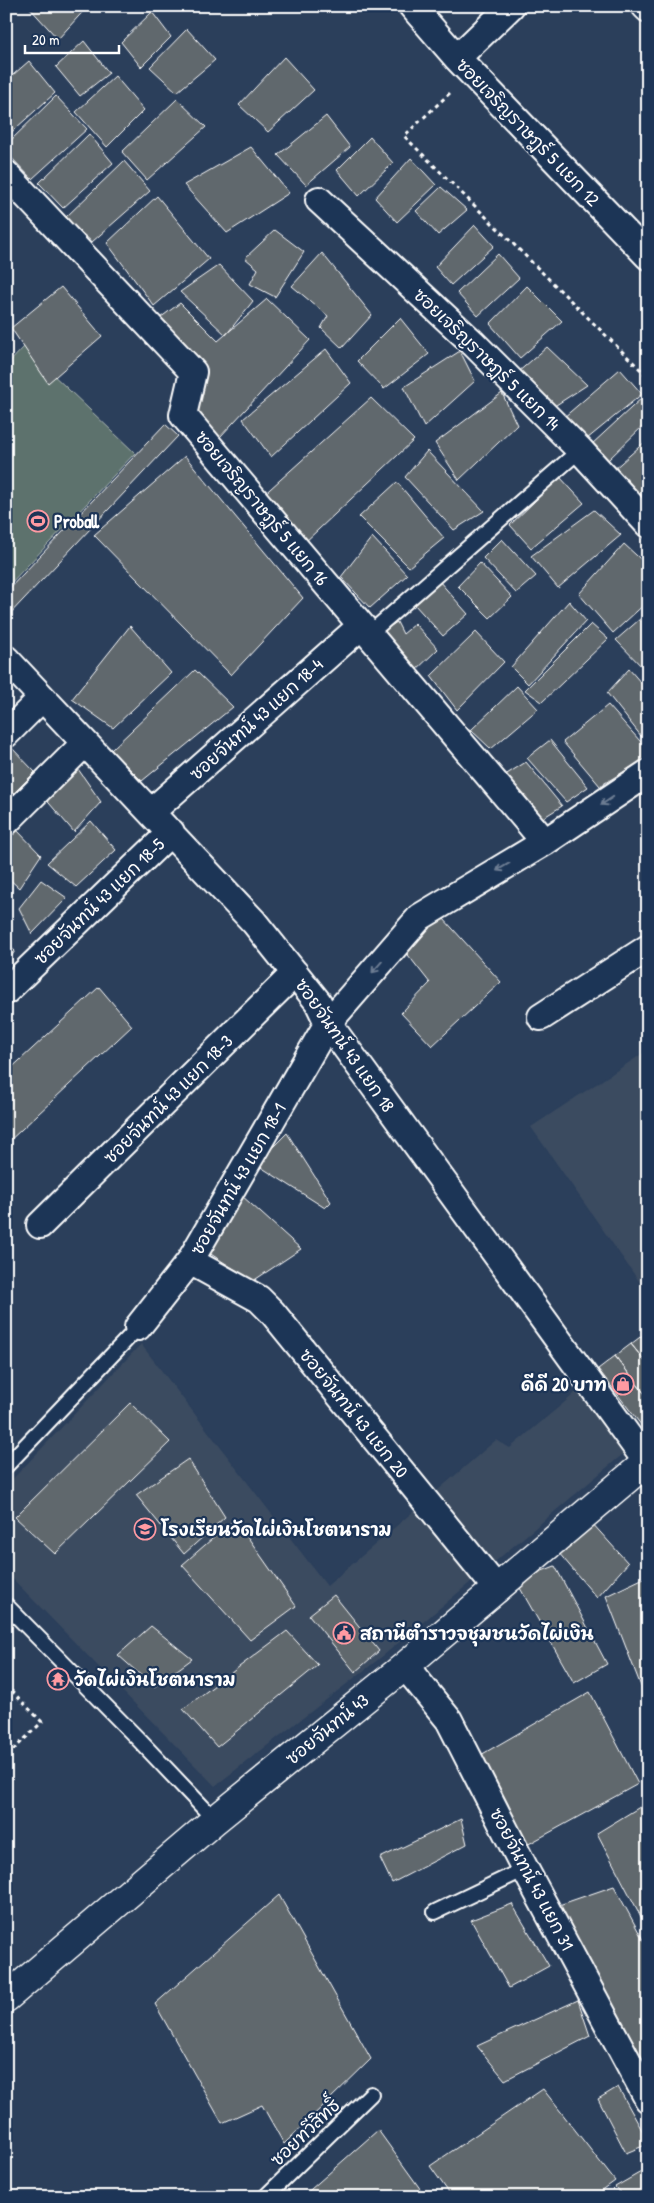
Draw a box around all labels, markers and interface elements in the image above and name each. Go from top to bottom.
scale bar [25,22,119,54]
text: 20 m [32,29,59,50]
street label: ซอยเจริญราษฎร์ 5 แยก 12 [451,53,606,212]
street label: ซอยเจริญราษฎร์ 5 แยก 14 [408,282,566,436]
street label: ซอยเจริญราษฎร์ 5 แยก 16 [190,425,334,591]
sports icon: Proball [26,509,50,533]
place label: Proball [54,509,100,534]
street label: ซอยจันทน์ 43 แยก 18-4 [184,652,328,786]
one-way arrow [600,795,614,806]
street label: ซอยจันทน์ 43 แยก 18-5 [28,832,170,970]
one-way arrow [497,863,511,873]
one-way arrow [371,960,383,973]
street label: ซอยจันทน์ 43 แยก 18 [289,973,401,1117]
street label: ซอยจันทน์ 43 แยก 18-3 [98,1029,238,1169]
street label: ซอยจันทน์ 43 แยก 18-1 [184,1098,292,1260]
street label: ซอยจันทน์ 43 แยก 20 [294,1343,414,1483]
place label: ดีดี 20 บาท [521,1372,607,1397]
shop icon: ดีดี 20 บาท [611,1372,635,1396]
school or university icon: โรงเรียนวัดไผ่เงินโชตนาราม [133,1517,157,1541]
place label: โรงเรียนวัดไผ่เงินโชตนาราม [160,1517,392,1542]
public building icon: สถานีตำราวจชุมชนวัดไผ่เงิน [332,1621,356,1645]
place label: สถานีตำราวจชุมชนวัดไผ่เงิน [360,1621,594,1647]
temple icon: วัดไผ่เงินโชตนาราม [46,1667,70,1691]
place label: วัดไผ่เงินโชตนาราม [74,1667,235,1692]
street label: ซอยจันทน์ 43 [280,1688,374,1770]
street label: ซอยจันทน์ 43 แยก 31 [484,1803,580,1955]
street label: ซอยทวีสิทธิ์ [262,2089,345,2172]

